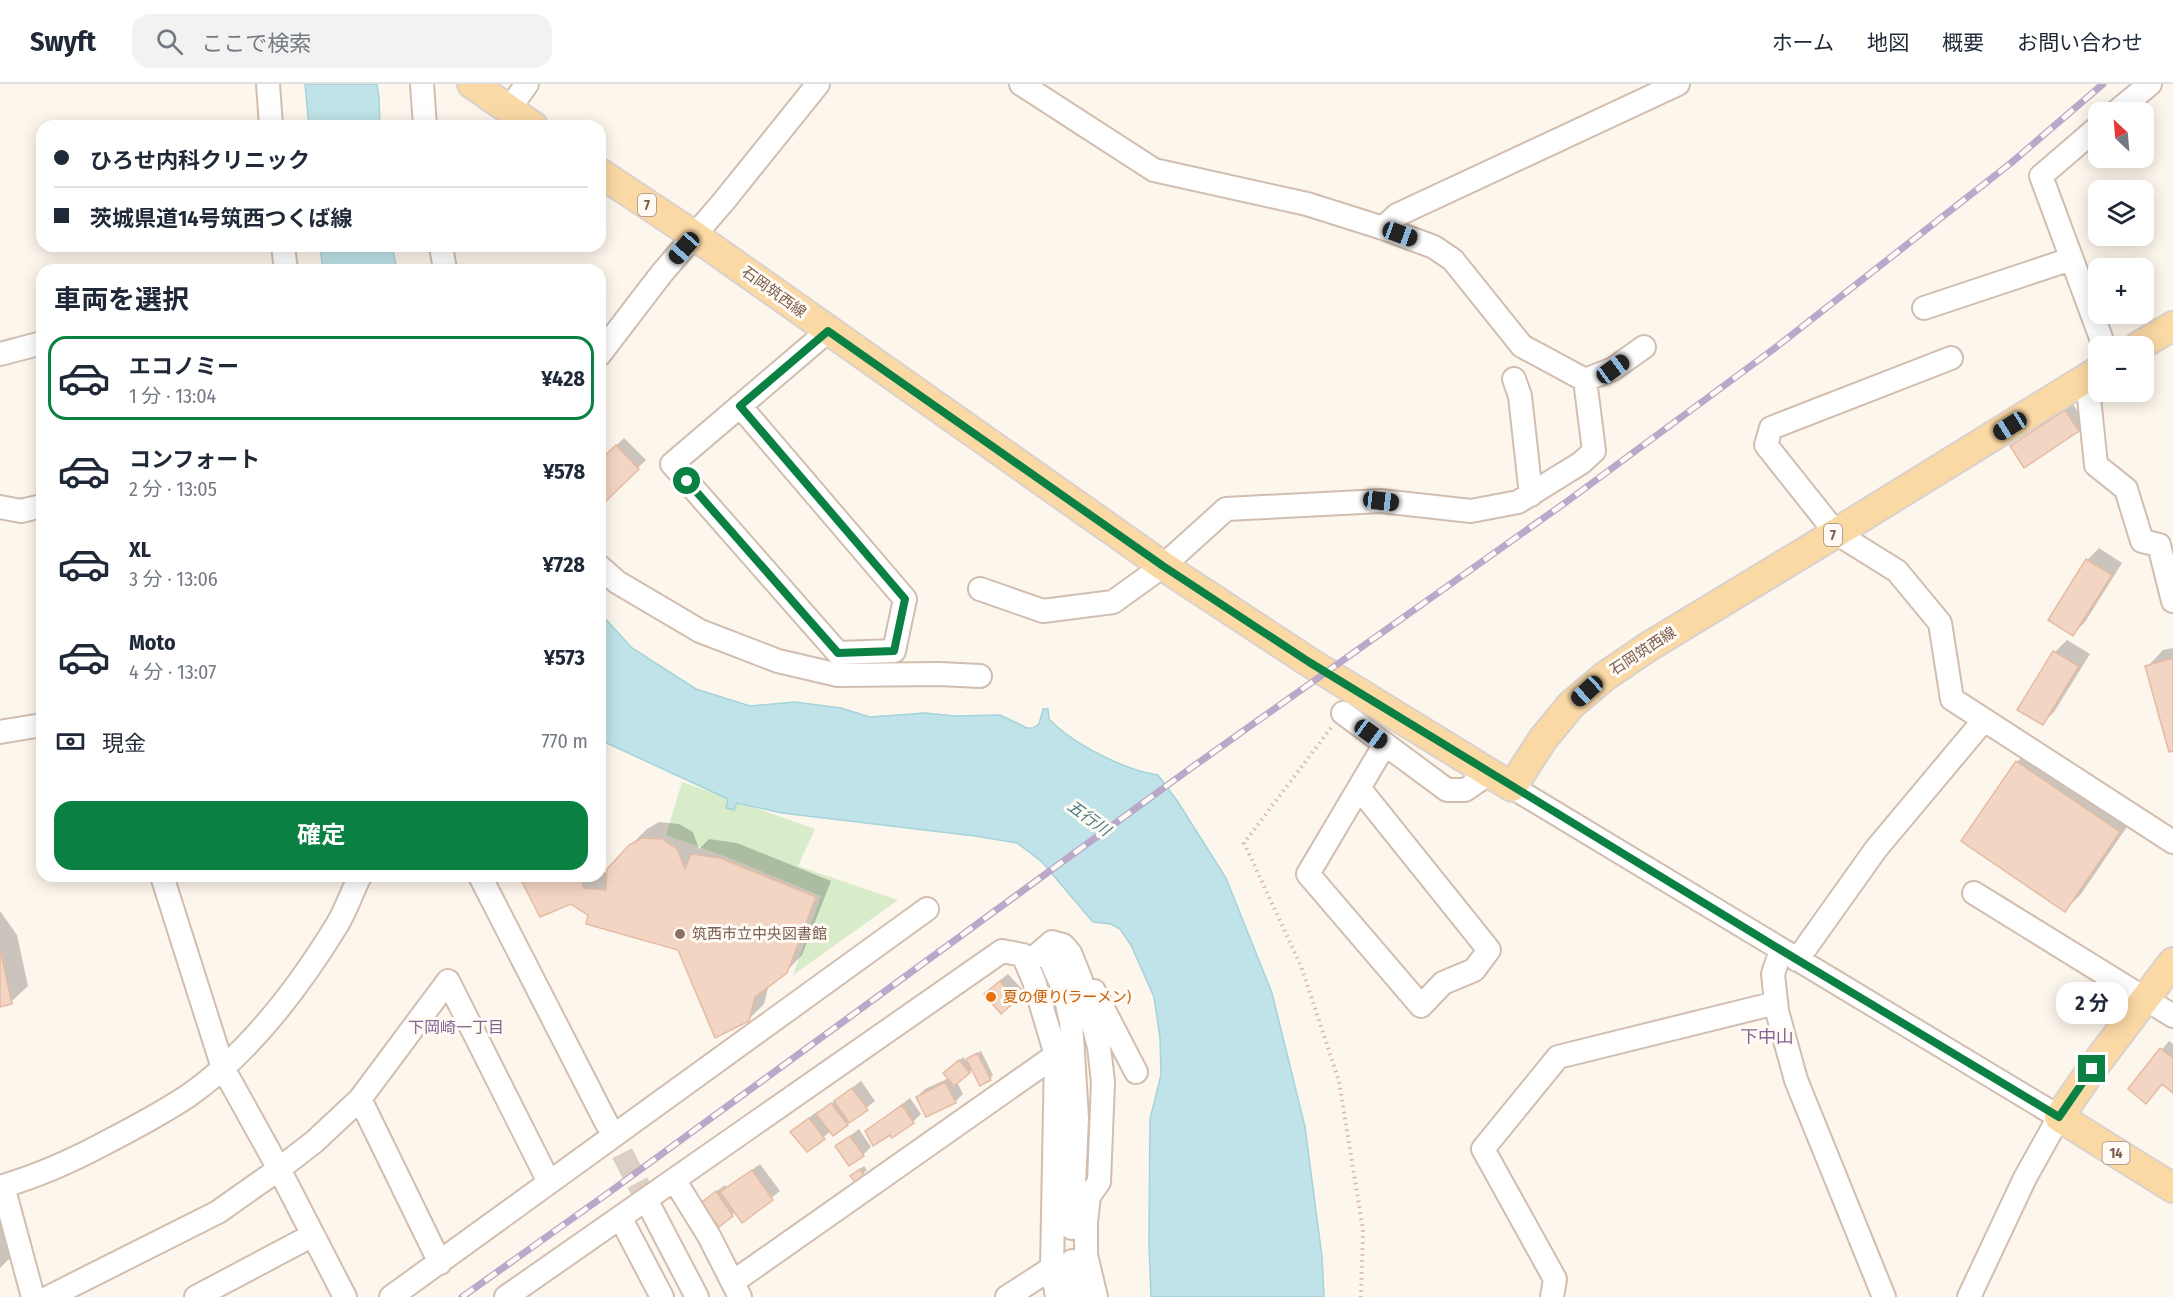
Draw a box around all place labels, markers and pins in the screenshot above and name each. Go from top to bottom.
place label: 筑西市立中央図書館 [692,925,827,943]
marker: 筑西市立中央図書館 [673,927,687,941]
place label: 夏の便り(ラーメン) [1003,988,1131,1006]
marker: 夏の便り(ラーメン) [984,990,998,1004]

